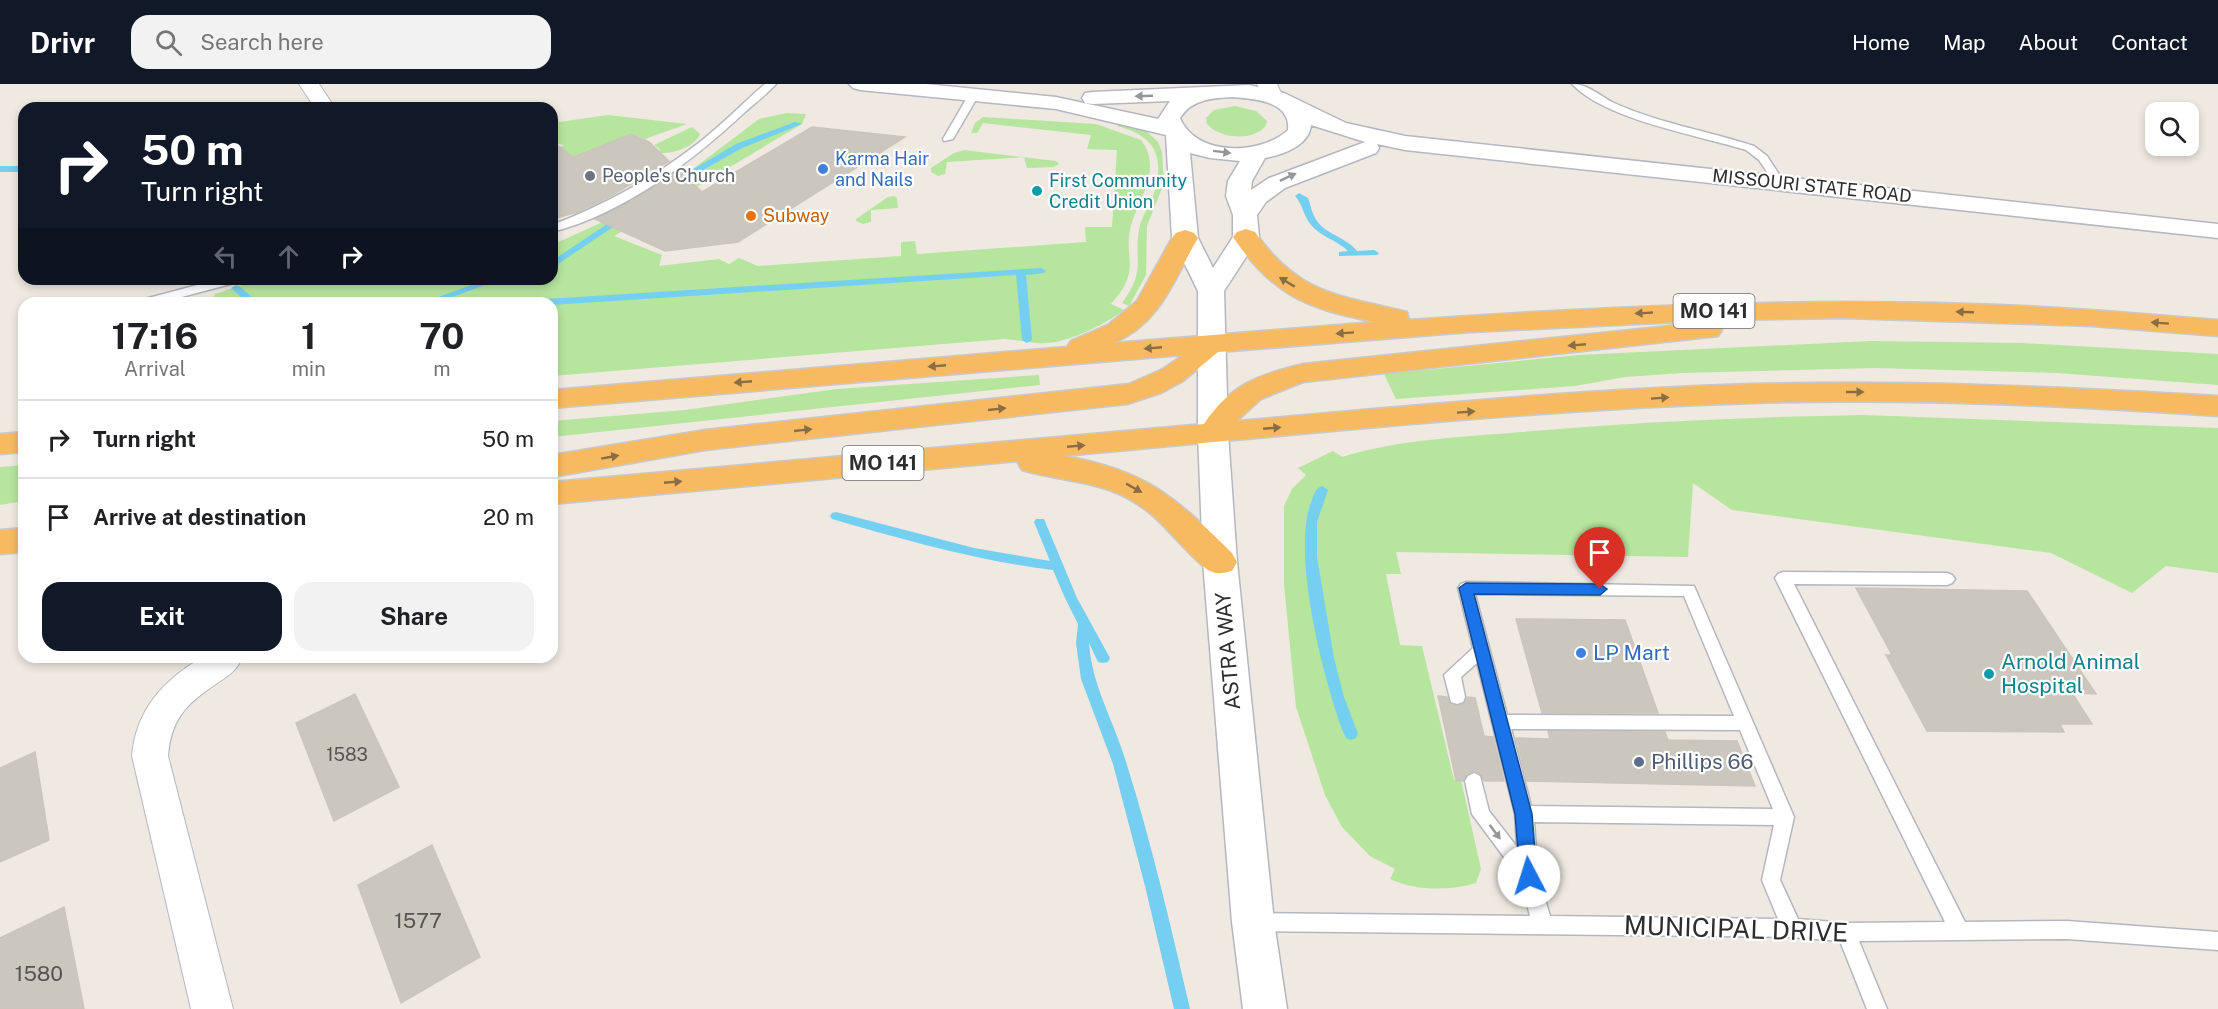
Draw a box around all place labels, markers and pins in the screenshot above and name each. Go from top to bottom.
place label: Karma Hair and Nails [835,148,929,190]
marker: Karma Hair and Nails [816,162,830,176]
place label: People's Church [602,165,735,186]
marker: People's Church [583,169,597,183]
place label: First Community Credit Union [1049,170,1188,212]
marker: First Community Credit Union [1030,184,1044,198]
place label: Subway [763,205,830,226]
marker: Subway [744,209,758,223]
pin [1574,527,1625,589]
place label: LP Mart [1593,640,1670,665]
marker: LP Mart [1574,646,1588,660]
place label: Arnold Animal Hospital [2001,649,2140,698]
marker: Arnold Animal Hospital [1982,667,1996,681]
place label: Phillips 66 [1651,749,1754,774]
marker: Phillips 66 [1632,755,1646,769]

